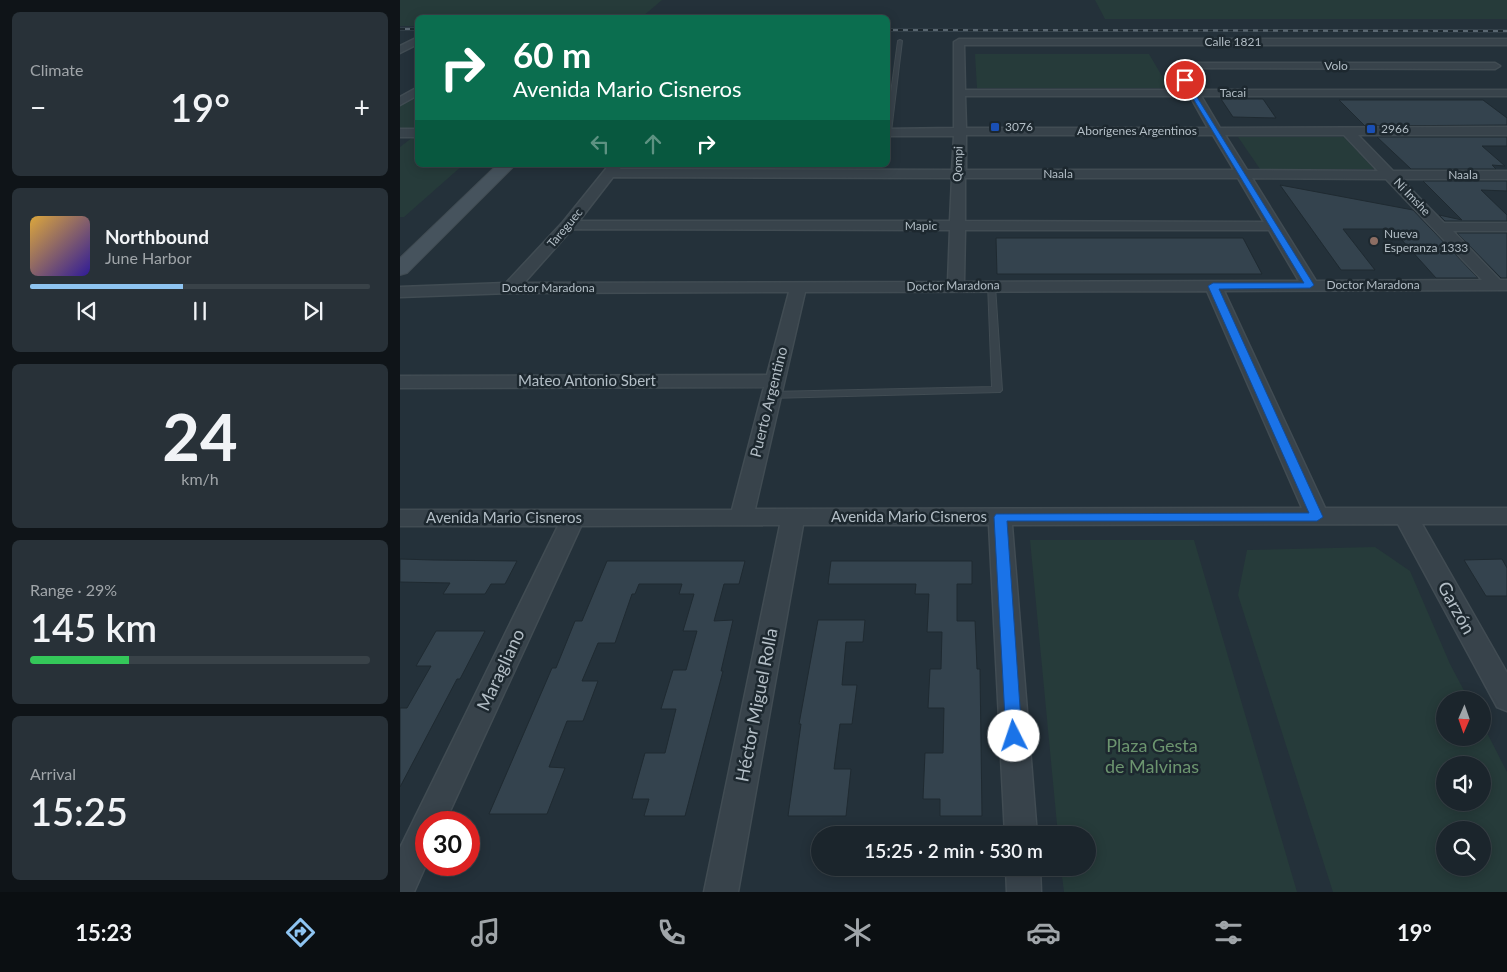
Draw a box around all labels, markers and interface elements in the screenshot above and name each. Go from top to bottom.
text: 60 m [513,33,591,75]
street label: Calle 1821 [1205,34,1261,49]
icon: right [430,35,495,100]
street label: Volo [1324,58,1348,73]
pin [1164,59,1206,101]
text: Climate [30,60,83,79]
icon: arrive [1171,66,1199,94]
text: Avenida Mario Cisneros [513,75,742,102]
text: 19° [170,84,230,130]
street label: Tacai [1220,85,1246,100]
text: − [30,90,46,124]
text: + [354,90,370,124]
place label: 3076 [1005,119,1033,134]
marker: 3076 [989,121,1001,133]
place label: 2966 [1381,121,1409,136]
street label: Aborígenes Argentinos [1077,123,1197,138]
marker: 2966 [1365,123,1377,135]
icon: left [586,130,614,158]
icon: ahead [639,130,667,158]
icon: right [692,130,720,158]
street label: Qompi [949,146,966,182]
street label: Naala [1043,166,1073,181]
street label: Naala [1448,167,1478,182]
street label: Ni Imshe [1391,175,1434,219]
street label: Tareguec [544,205,586,251]
street label: Mapic [905,218,937,233]
text: Northbound [105,225,209,248]
place label: Nueva Esperanza 1333 [1384,226,1468,255]
marker: Nueva Esperanza 1333 [1368,235,1380,247]
text: June Harbor [105,248,192,267]
street label: Doctor Maradona [906,277,1000,294]
street label: Doctor Maradona [1326,277,1420,292]
street label: Doctor Maradona [501,280,595,295]
icon: previous [73,297,101,325]
icon: pause [186,297,214,325]
icon: next [299,297,327,325]
street label: Puerto Argentino [746,345,790,459]
street label: Mateo Antonio Sbert [518,371,657,389]
text: 24 [162,397,238,475]
text: km/h [181,469,219,488]
street label: Avenida Mario Cisneros [831,507,987,525]
street label: Avenida Mario Cisneros [426,508,582,526]
street label: Garzón [1433,577,1480,638]
text: Range · 29% [30,580,117,599]
text: 145 km [30,604,157,650]
street label: Maragliano [472,625,529,714]
street label: Héctor Miguel Rolla [730,626,782,783]
north arrow [1436,691,1491,746]
map controls [1436,691,1491,876]
position arrow [987,709,1039,761]
park label: Plaza Gesta de Malvinas [1105,734,1199,777]
button: sound [1436,756,1491,811]
text: Arrival [30,764,76,783]
text: 15:25 [30,788,128,834]
speed limit sign: 30 [415,811,480,876]
button: search [1436,821,1491,876]
text: 15:25 · 2 min · 530 m [864,839,1043,862]
icon: directions [283,915,318,950]
icon: music [468,915,503,950]
icon: phone [654,915,689,950]
icon: climate [840,915,875,950]
icon: car [1026,915,1061,950]
icon: filters [1211,915,1246,950]
text: 15:23 [75,919,132,946]
text: 19° [1397,919,1432,946]

